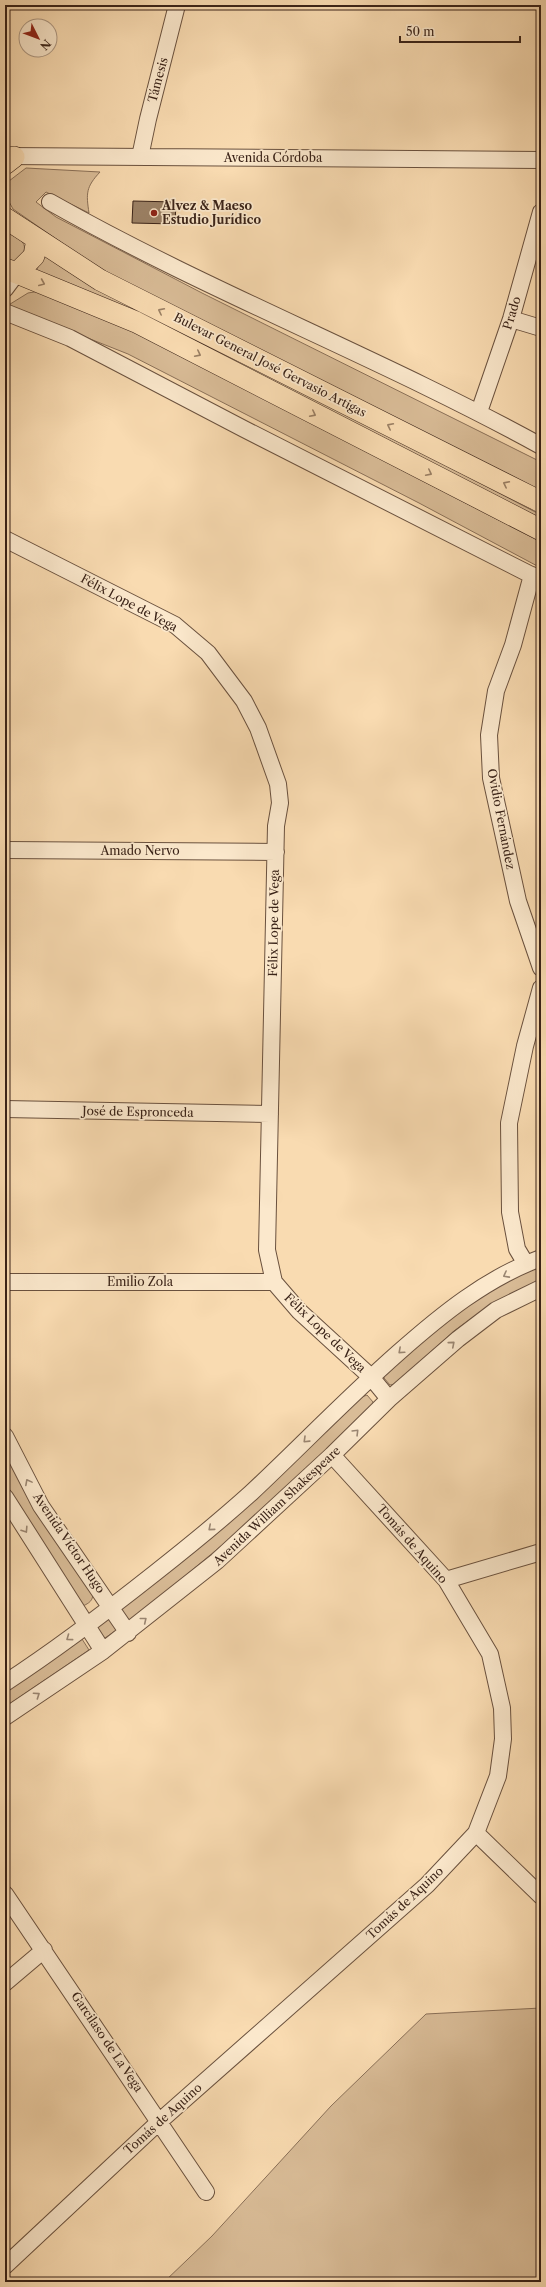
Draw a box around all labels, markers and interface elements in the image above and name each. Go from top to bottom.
north arrow [18,18,58,58]
scale bar [400,18,520,44]
text: 50 m [406,24,435,39]
text: N [37,36,54,53]
street label: Támesis [144,56,171,104]
street label: Avenida Córdoba [223,150,323,165]
place label: Alvez & Maeso Estudio Jurídico [161,198,261,227]
marker: Alvez & Maeso Estudio Jurídico [149,208,159,218]
one-way arrow [38,278,45,286]
street label: Prado [499,294,524,331]
one-way arrow [158,308,166,316]
street label: Bulevar General José Gervasio Artigas [171,309,369,420]
one-way arrow [194,349,201,357]
one-way arrow [309,409,317,416]
one-way arrow [387,423,395,430]
one-way arrow [425,468,432,476]
one-way arrow [503,482,511,489]
street label: Félix Lope de Vega [78,571,181,635]
street label: Ovidio Fernández [484,767,519,871]
street label: Amado Nervo [99,843,180,858]
street label: Félix Lope de Vega [265,868,282,977]
street label: José de Espronceda [80,1103,194,1120]
one-way arrow [503,1270,510,1277]
street label: Emilio Zola [107,1274,174,1289]
street label: Félix Lope de Vega [281,1290,370,1376]
one-way arrow [447,1341,455,1349]
one-way arrow [398,1346,405,1353]
one-way arrow [351,1429,359,1437]
one-way arrow [303,1435,311,1442]
street label: Avenida William Shakespeare [209,1443,343,1569]
one-way arrow [25,1479,33,1486]
street label: Avenida Víctor Hugo [30,1489,109,1596]
street label: Tomás de Aquino [374,1501,451,1586]
one-way arrow [208,1523,215,1530]
one-way arrow [20,1526,28,1533]
one-way arrow [139,1618,146,1625]
one-way arrow [66,1633,73,1640]
one-way arrow [33,1693,40,1700]
street label: Tomás de Aquino [363,1863,446,1942]
street label: Garcilaso de La Vega [68,1989,147,2095]
street label: Tomás de Aquino [121,2080,205,2158]

